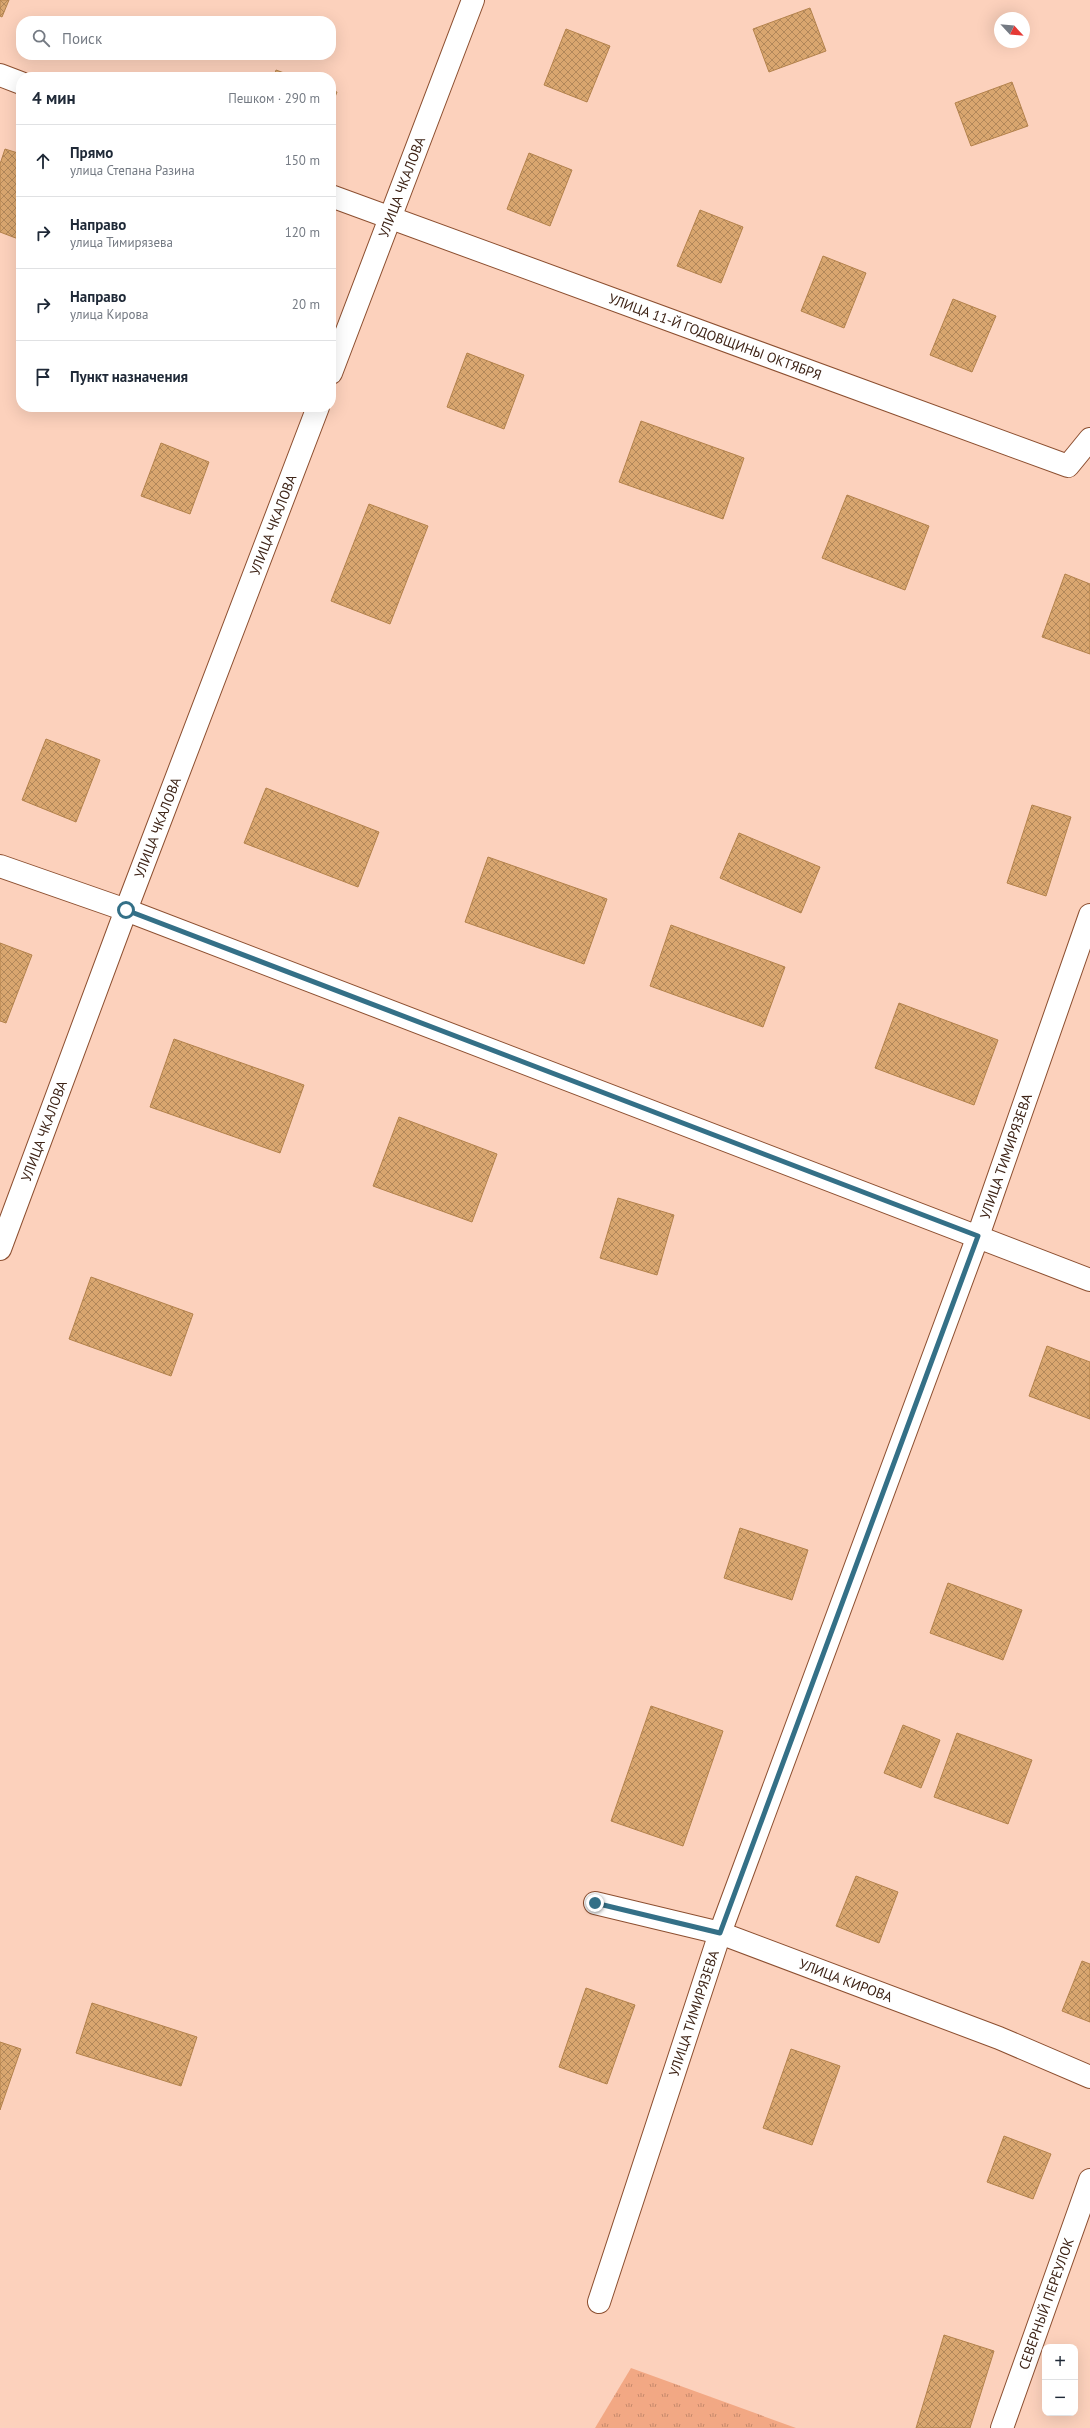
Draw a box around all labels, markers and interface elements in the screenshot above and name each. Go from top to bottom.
north arrow [994,12,1030,48]
search box [16,16,336,60]
icon: search [30,27,52,49]
text: Поиск [62,29,102,48]
text: 4 мин [32,87,76,109]
text: Пешком · 290 m [228,90,320,107]
street label: УЛИЦА ЧКАЛОВА [374,133,429,240]
text: Прямо [70,143,113,162]
icon: ahead [32,150,54,172]
text: 150 m [285,152,320,169]
text: улица Степана Разина [70,162,195,179]
text: Направо [70,215,126,234]
icon: right [32,222,54,244]
text: 120 m [285,224,320,241]
text: улица Тимирязева [70,234,173,251]
text: Направо [70,287,126,306]
street label: УЛИЦА 11-Й ГОДОВЩИНЫ ОКТЯБРЯ [606,289,824,384]
icon: right [32,294,54,316]
text: 20 m [292,296,320,313]
text: улица Кирова [70,306,149,323]
icon: arrive [32,366,54,388]
text: Пункт назначения [70,367,188,386]
street label: УЛИЦА ЧКАЛОВА [246,471,301,578]
street label: УЛИЦА ЧКАЛОВА [130,774,185,880]
route start [117,901,135,919]
street label: УЛИЦА ЧКАЛОВА [17,1077,71,1184]
street label: УЛИЦА ТИМИРЯЗЕВА [976,1091,1036,1221]
route end [586,1894,604,1912]
street label: УЛИЦА ТИМИРЯЗЕВА [665,1947,723,2078]
street label: УЛИЦА КИРОВА [797,1955,896,2006]
street label: СЕВЕРНЫЙ ПЕРЕУЛОК [1014,2235,1078,2372]
map controls [1042,2344,1078,2416]
button: + [1042,2344,1078,2380]
button: − [1042,2380,1078,2416]

